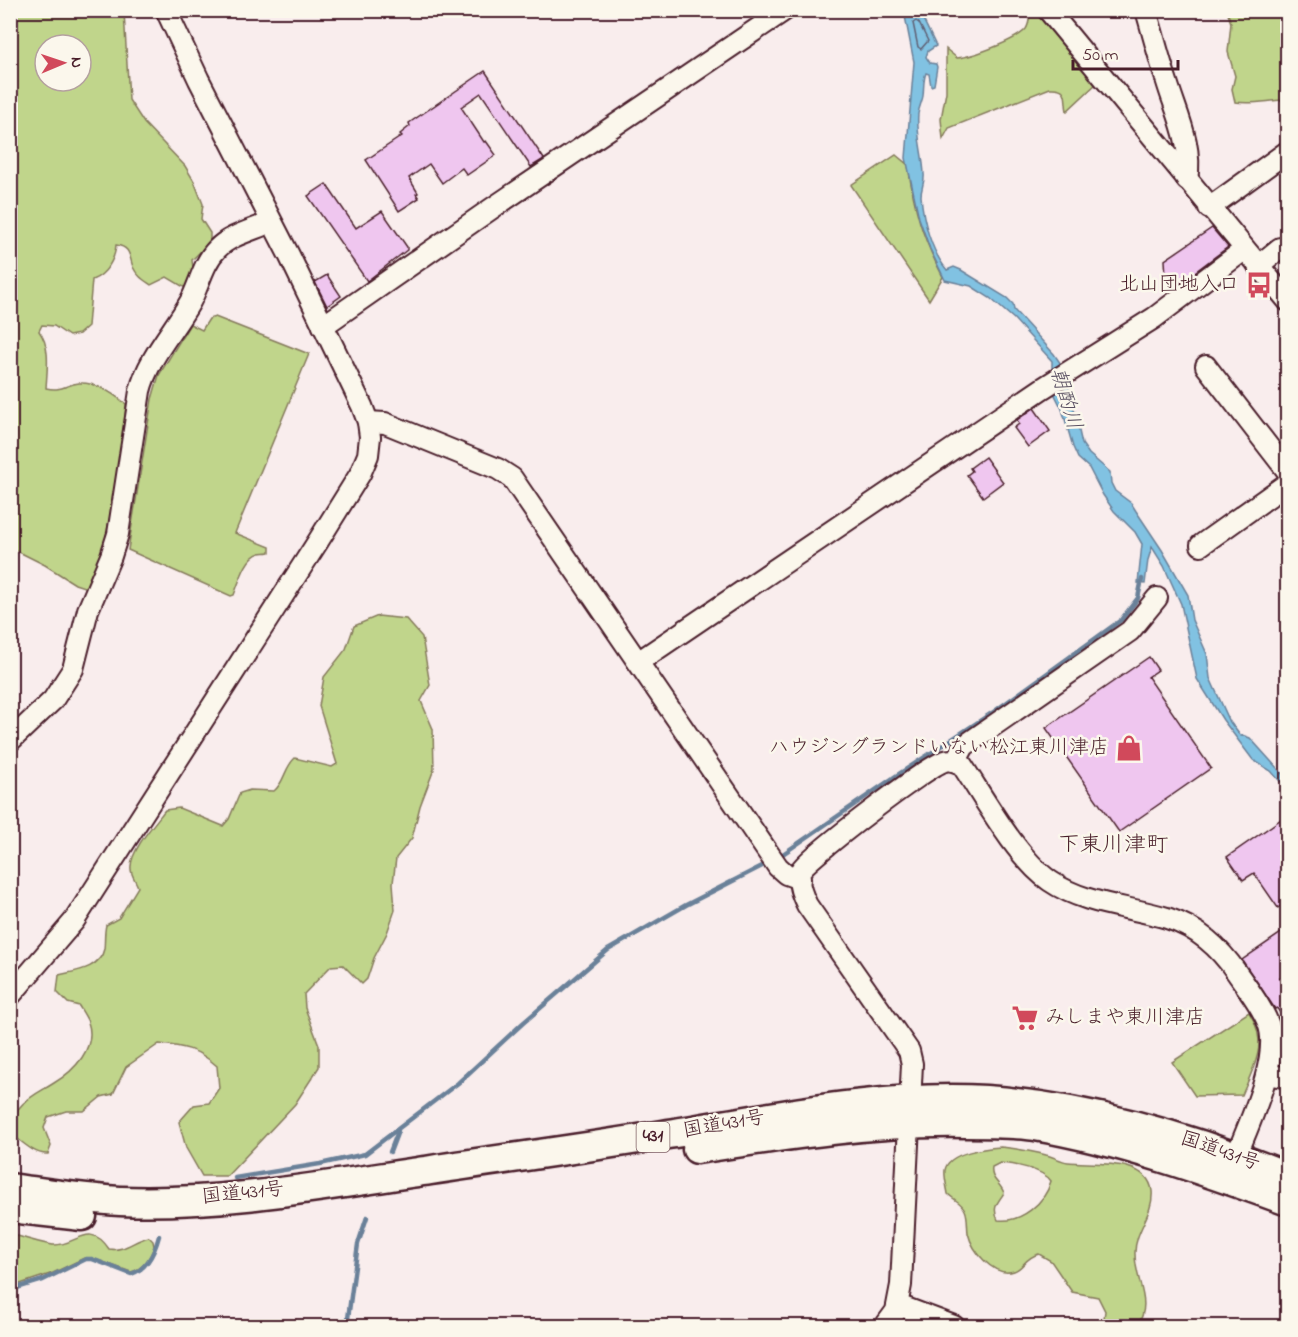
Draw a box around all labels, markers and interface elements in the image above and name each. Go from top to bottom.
north arrow [33,33,93,93]
scale bar [1073,33,1178,71]
text: 50 m [1082,43,1119,69]
text: N [64,57,88,69]
bus stop icon: 北山団地入口 [1244,270,1274,300]
place label: 北山団地入口 [1119,271,1239,300]
water label: 朝酌川 [1041,364,1089,434]
shop icon: ハウジングランドいない松江東川津店 [1114,733,1144,763]
place label: ハウジングランドいない松江東川津店 [769,734,1109,763]
district label: 下東川津町 [1058,830,1168,862]
supermarket icon: みしまや東川津店 [1010,1003,1040,1033]
place label: みしまや東川津店 [1045,1004,1205,1033]
street label: 国道431号 [681,1104,767,1146]
road number: 431 [636,1122,670,1152]
street label: 国道431号 [1176,1125,1264,1179]
street label: 国道431号 [200,1175,286,1213]

